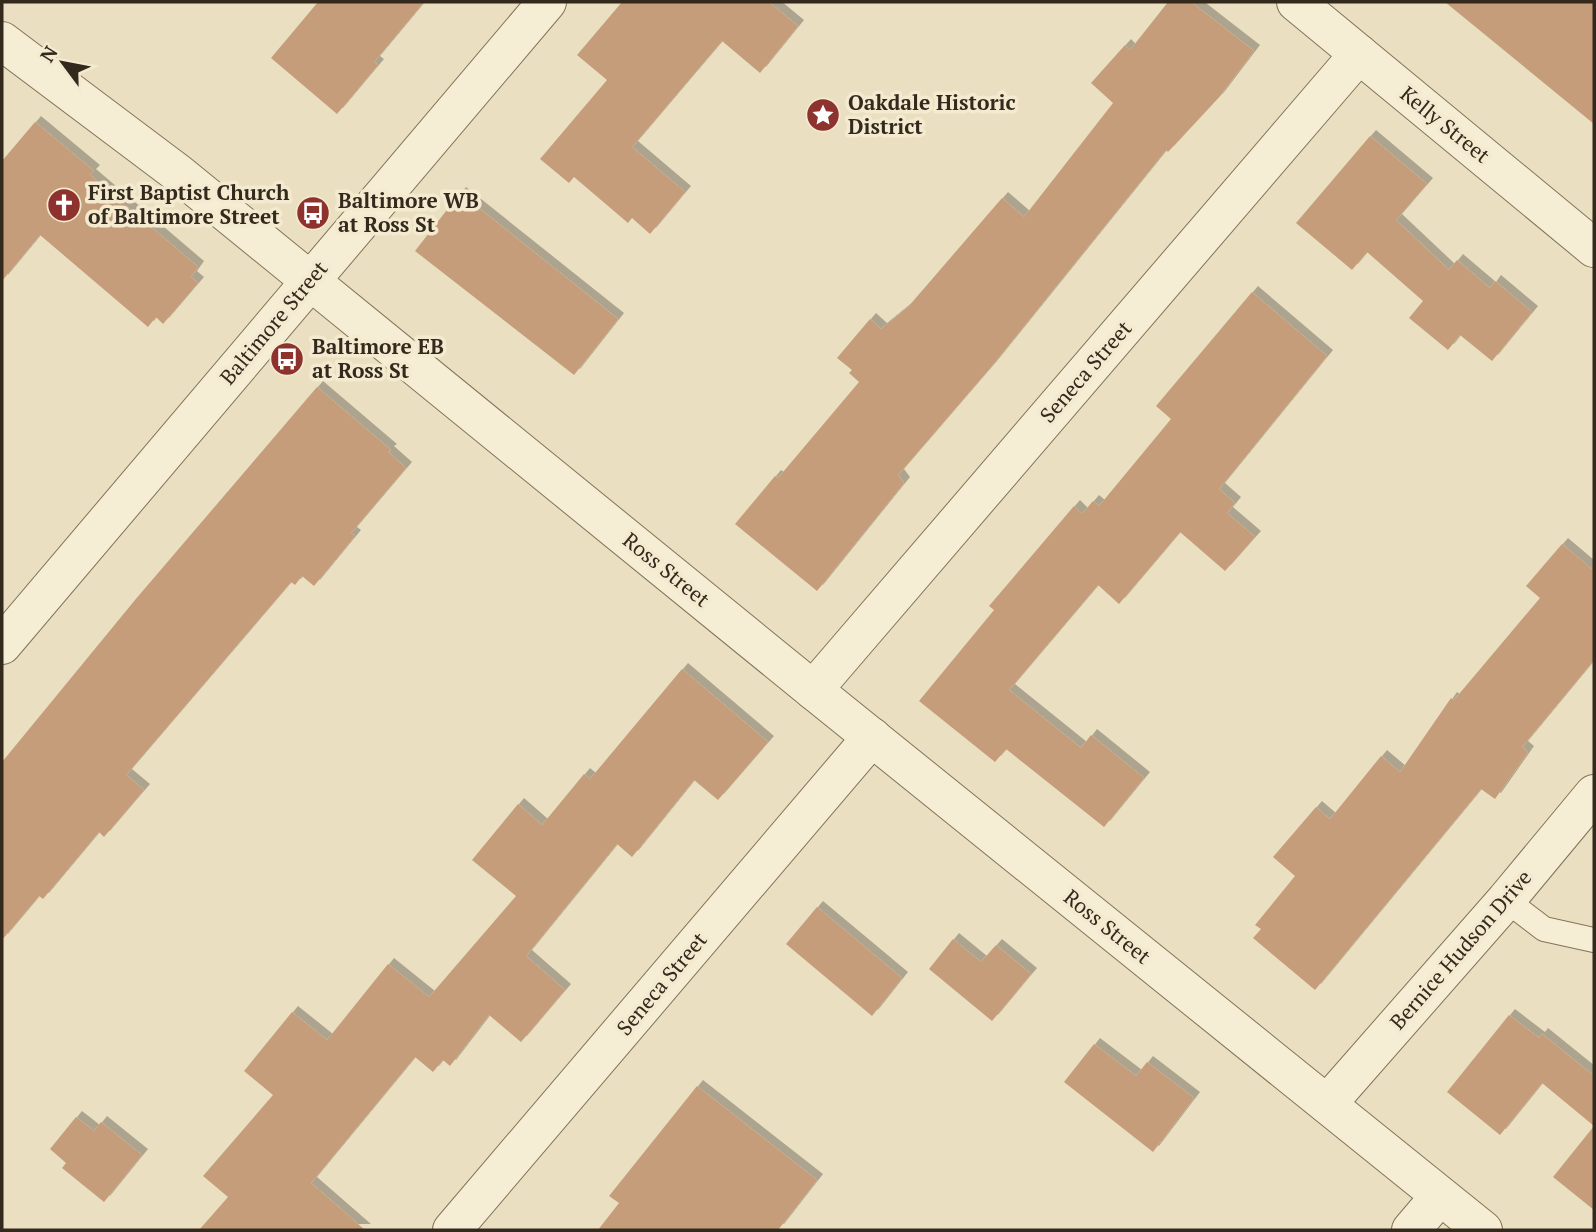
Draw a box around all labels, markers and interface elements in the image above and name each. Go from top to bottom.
north arrow [28,28,98,98]
text: N [34,40,63,66]
street label: Kelly Street [1395,80,1496,169]
place label: Oakdale Historic District [848,88,1016,140]
place icon: Oakdale Historic District [804,96,842,134]
place label: First Baptist Church of Baltimore Street [88,178,290,230]
church icon: First Baptist Church of Baltimore Street [45,186,83,224]
place label: Baltimore WB at Ross St [338,186,479,238]
bus stop icon: Baltimore WB at Ross St [294,194,332,232]
street label: Baltimore Street [213,254,333,390]
street label: Seneca Street [1033,314,1137,428]
place label: Baltimore EB at Ross St [312,332,444,384]
bus stop icon: Baltimore EB at Ross St [268,340,306,378]
street label: Ross Street [617,526,716,613]
street label: Bernice Hudson Drive [1383,864,1537,1035]
street label: Ross Street [1058,883,1157,970]
street label: Seneca Street [610,926,713,1041]

